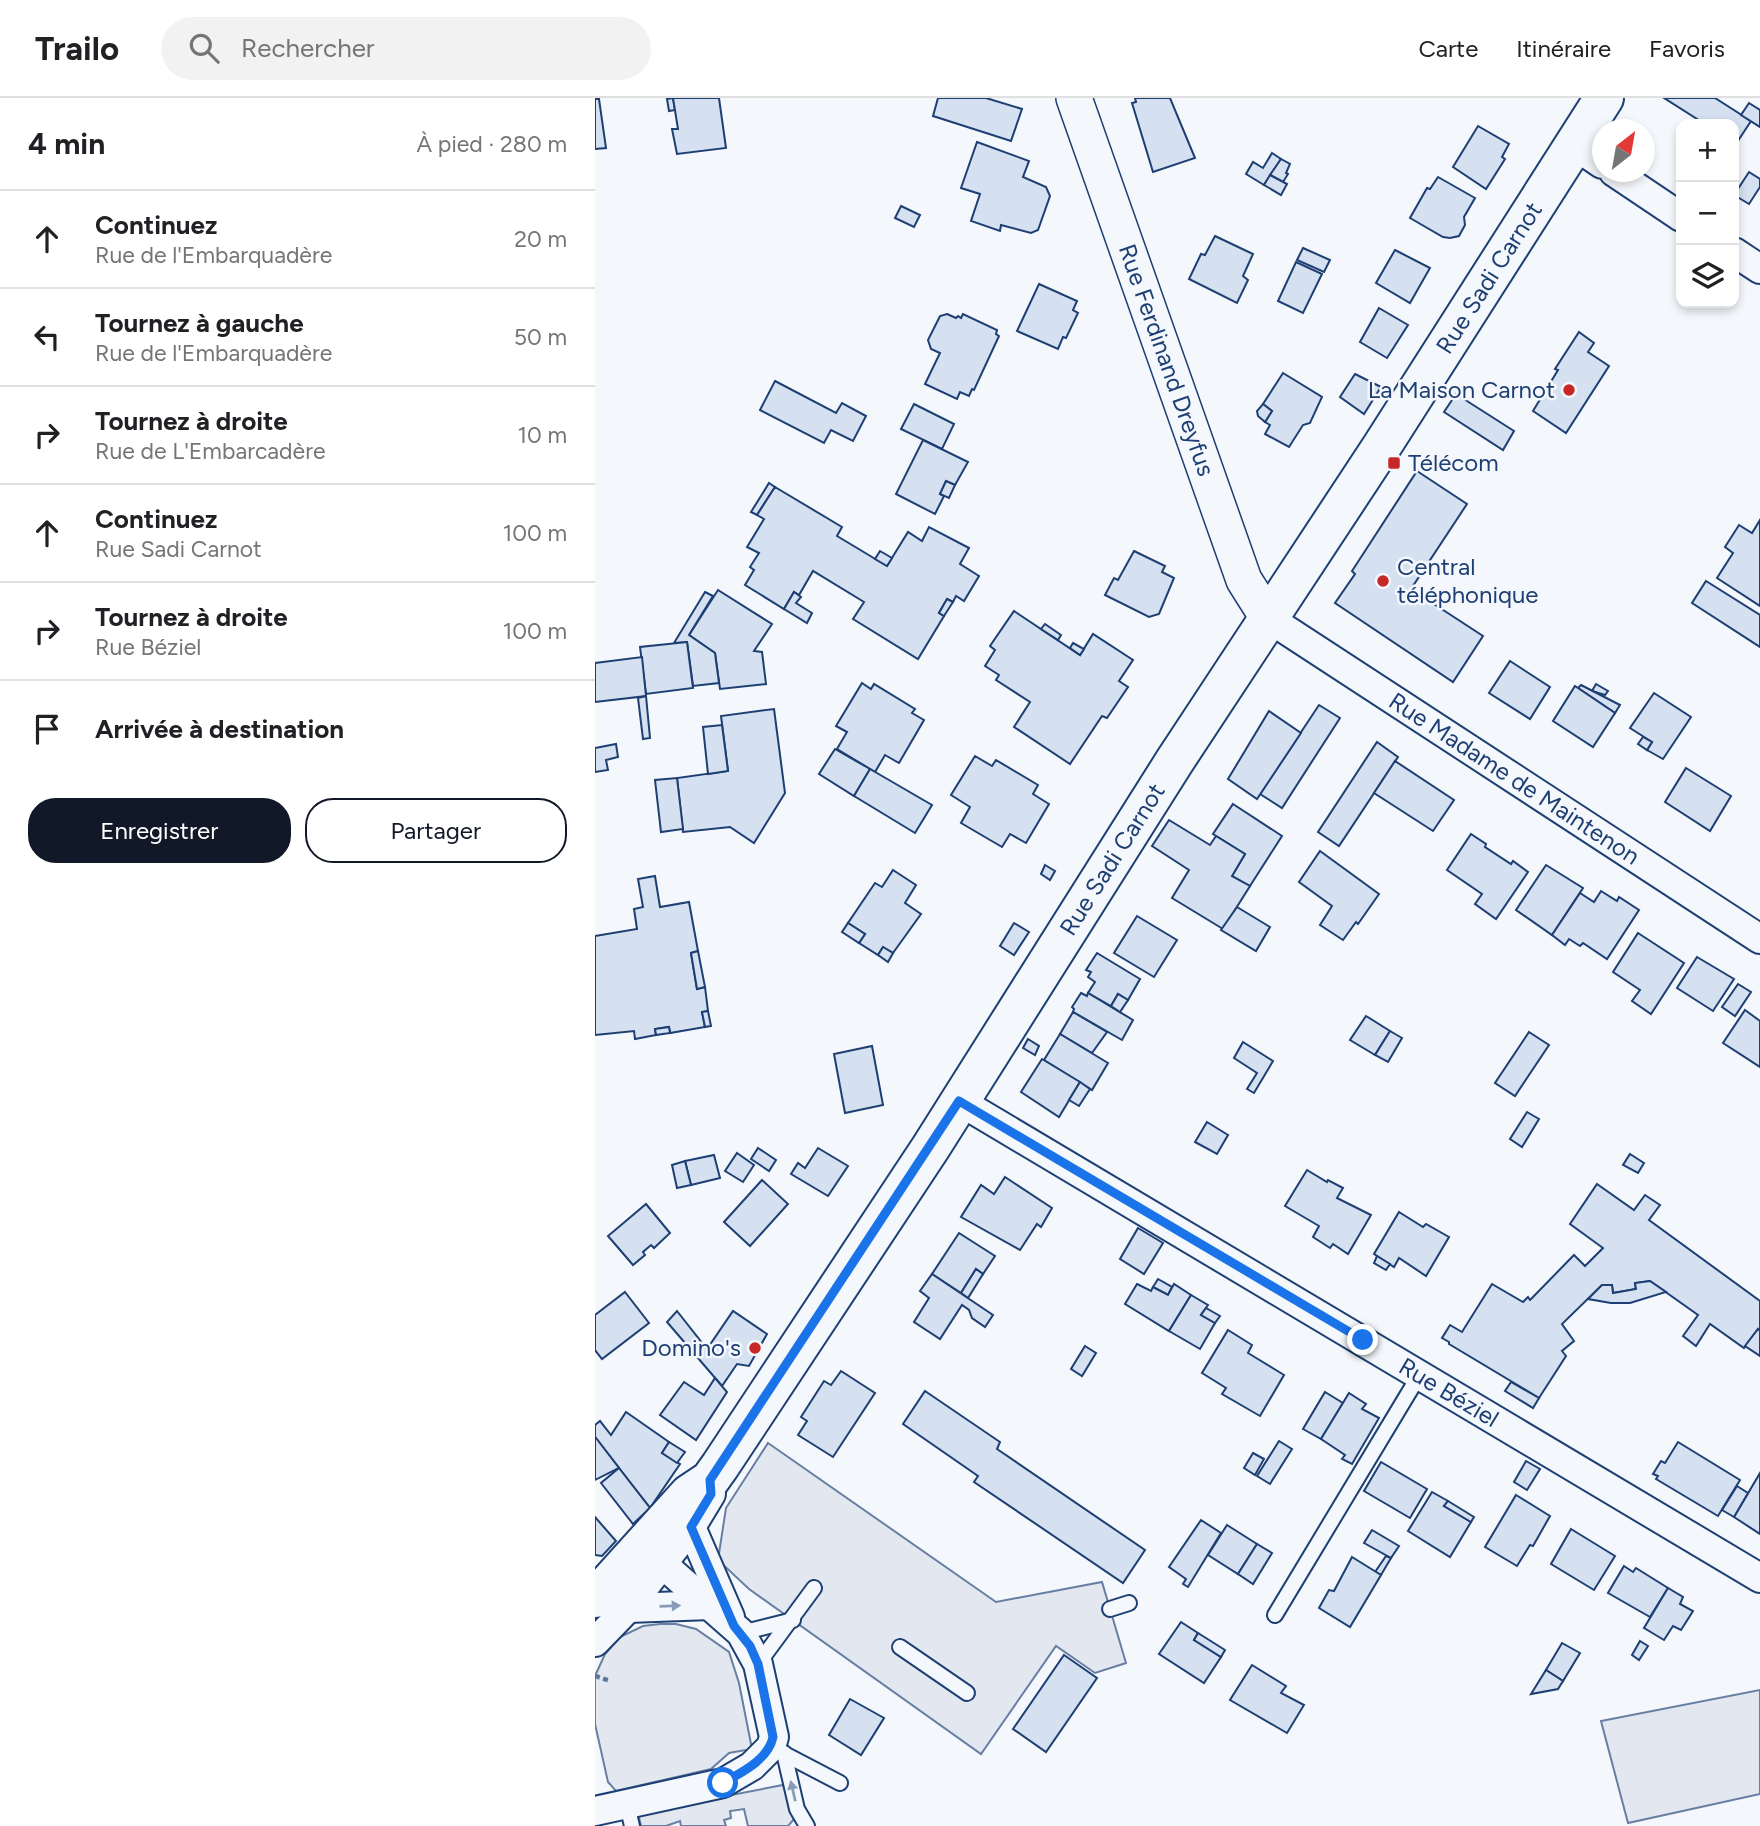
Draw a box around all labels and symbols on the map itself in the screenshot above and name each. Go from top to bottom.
north arrow [1592,119,1655,182]
street label: Rue Sadi Carnot [1430,196,1548,359]
street label: Rue Ferdinand Dreyfus [1113,240,1221,480]
place label: La Maison Carnot [1368,375,1555,404]
marker: La Maison Carnot [1561,382,1577,398]
place label: Télécom [1408,448,1499,477]
marker: Télécom [1386,455,1402,471]
place label: Central téléphonique [1397,552,1538,609]
marker: Central téléphonique [1375,573,1391,589]
street label: Rue Madame de Maintenon [1384,686,1645,871]
street label: Rue Sadi Carnot [1053,778,1171,941]
route end [1347,1324,1378,1355]
place label: Domino's [641,1333,741,1362]
marker: Domino's [747,1340,763,1356]
street label: Rue Béziel [1394,1351,1504,1433]
one-way arrow [659,1601,681,1612]
route start [707,1767,738,1798]
one-way arrow [787,1780,798,1802]

